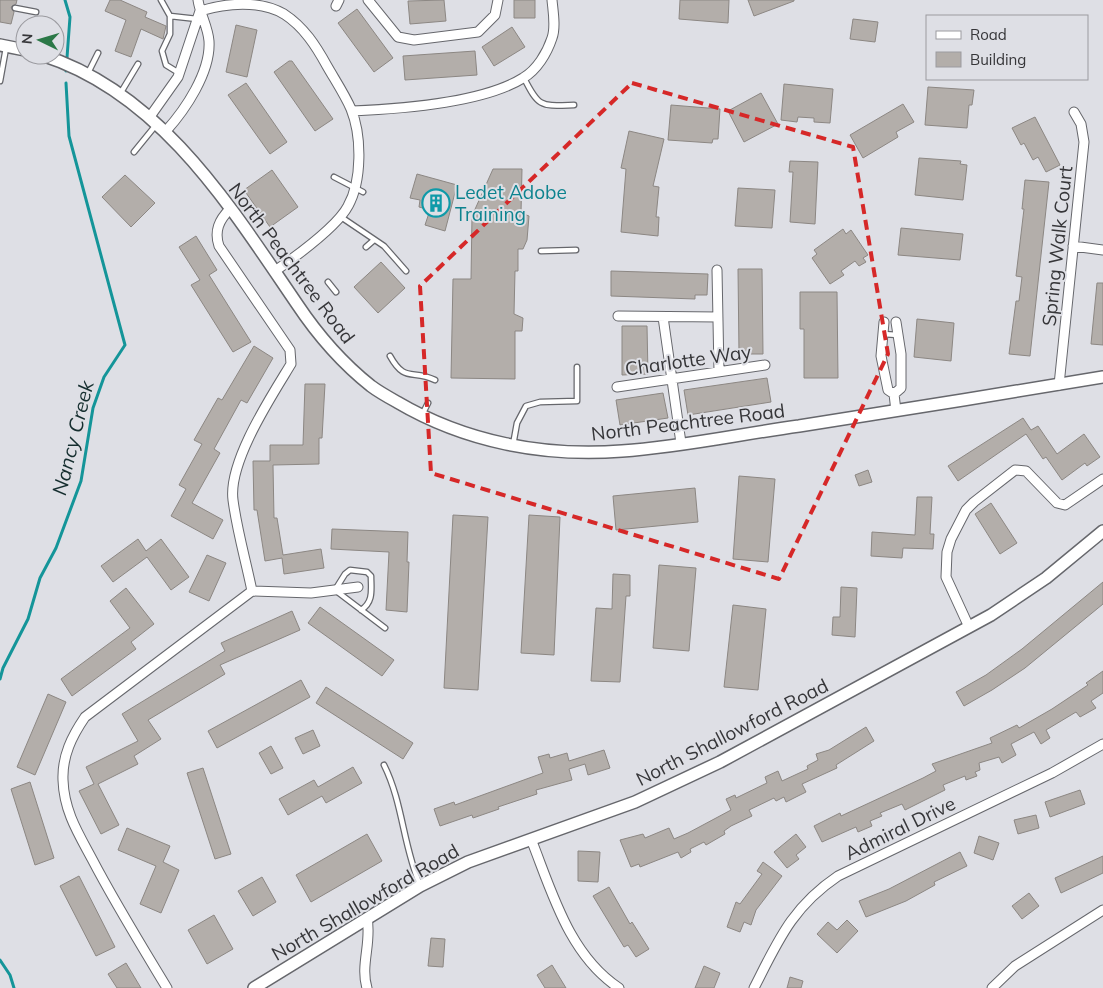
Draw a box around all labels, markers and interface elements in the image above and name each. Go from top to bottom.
north arrow [15,15,65,65]
legend [926,15,1088,80]
text: Road [970,25,1007,44]
text: N [18,33,36,45]
text: Building [970,50,1026,69]
street label: Spring Walk Court [1037,164,1077,327]
street label: North Peachtree Road [224,178,360,348]
place label: Ledet Adobe Training [455,180,567,226]
building icon: Ledet Adobe Training [421,188,451,218]
street label: Charlotte Way [623,339,753,381]
water label: Nancy Creek [46,377,99,498]
street label: North Peachtree Road [590,398,786,446]
street label: North Shallowford Road [632,673,832,791]
street label: Admiral Drive [841,791,959,865]
street label: North Shallowford Road [267,838,463,966]

